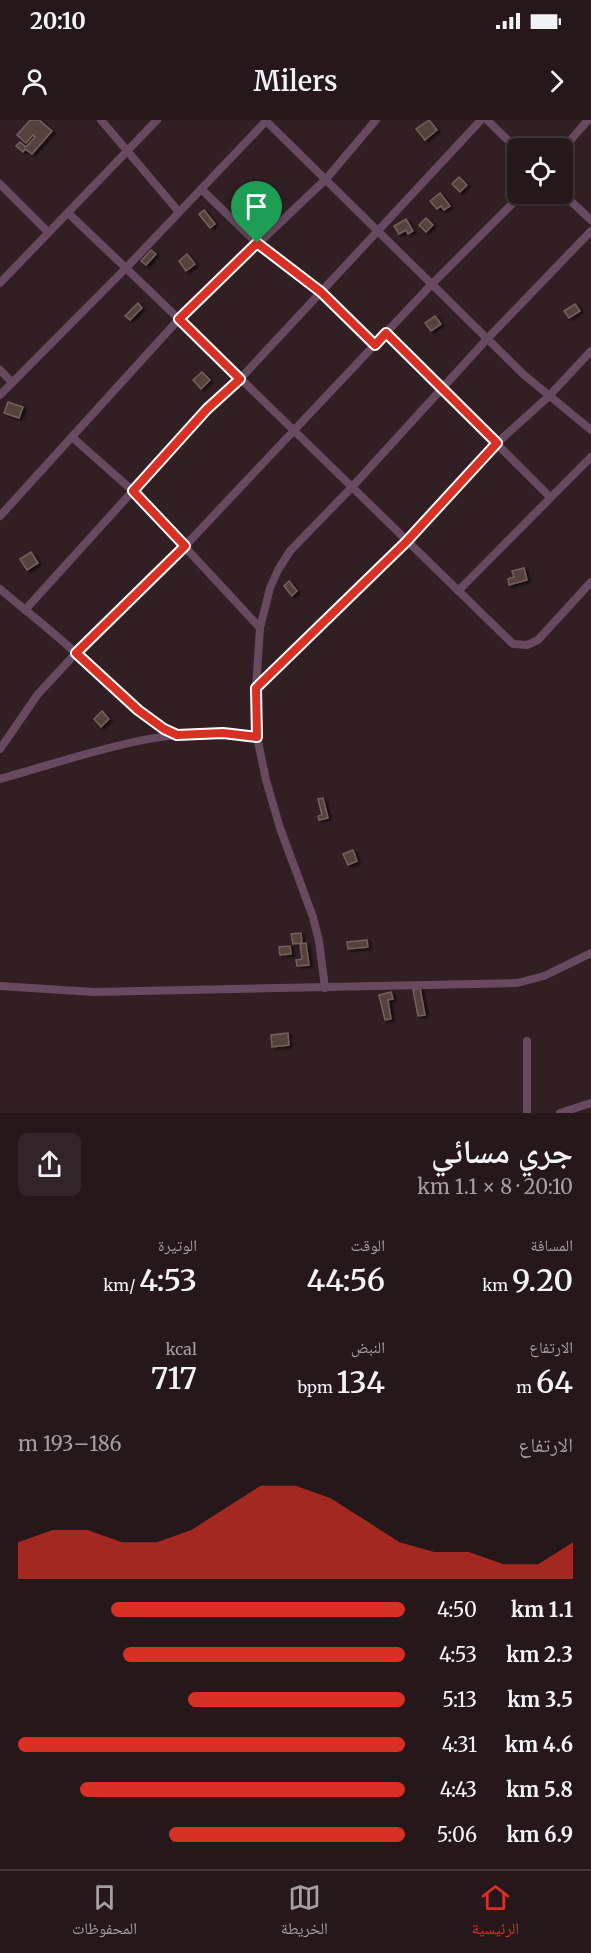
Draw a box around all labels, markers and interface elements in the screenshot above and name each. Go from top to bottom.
text: 20:10 [30,7,86,35]
text: Milers [253,64,338,98]
icon: person [18,65,51,98]
icon: forward [540,65,573,98]
map controls [507,138,573,204]
button: locate [507,138,573,204]
pin [231,181,282,243]
icon: arrive [240,190,273,223]
text: جري مسائي [431,1131,573,1172]
button: share [18,1133,81,1196]
text: 20:10 · 8 × 1.1 km [417,1174,573,1199]
text: الوتيرة [158,1235,197,1255]
text: الوقت [351,1235,385,1255]
text: المسافة [531,1235,573,1255]
text: 4:53 [139,1261,197,1299]
text: 44:56 [307,1261,385,1299]
text: 9.20 [512,1261,573,1299]
text: /km [103,1275,139,1295]
text: km [482,1275,512,1295]
text: النبض [351,1337,385,1357]
text: الارتفاع [529,1337,573,1357]
text: kcal [166,1339,197,1359]
text: 717 [151,1359,197,1397]
text: 134 [337,1363,385,1401]
text: 64 [536,1363,573,1401]
text: bpm [297,1377,337,1397]
text: m [516,1377,536,1397]
text: 186–193 m [18,1431,122,1456]
text: الارتفاع [518,1432,573,1457]
text: 4:50 [437,1597,477,1622]
text: 1.1 km [511,1597,573,1622]
text: 4:53 [439,1642,477,1667]
text: 2.3 km [506,1642,573,1667]
text: 5:13 [442,1687,477,1712]
text: 3.5 km [507,1687,573,1712]
text: 4:31 [442,1732,477,1757]
text: 4.6 km [505,1732,573,1757]
text: 4:43 [440,1777,477,1802]
text: 5.8 km [506,1777,573,1802]
text: 5:06 [437,1822,477,1847]
text: 6.9 km [506,1822,573,1847]
tab: المحفوظات [72,1881,137,1944]
tab: الخريطة [281,1881,328,1944]
tab: الرئيسية [472,1881,519,1944]

